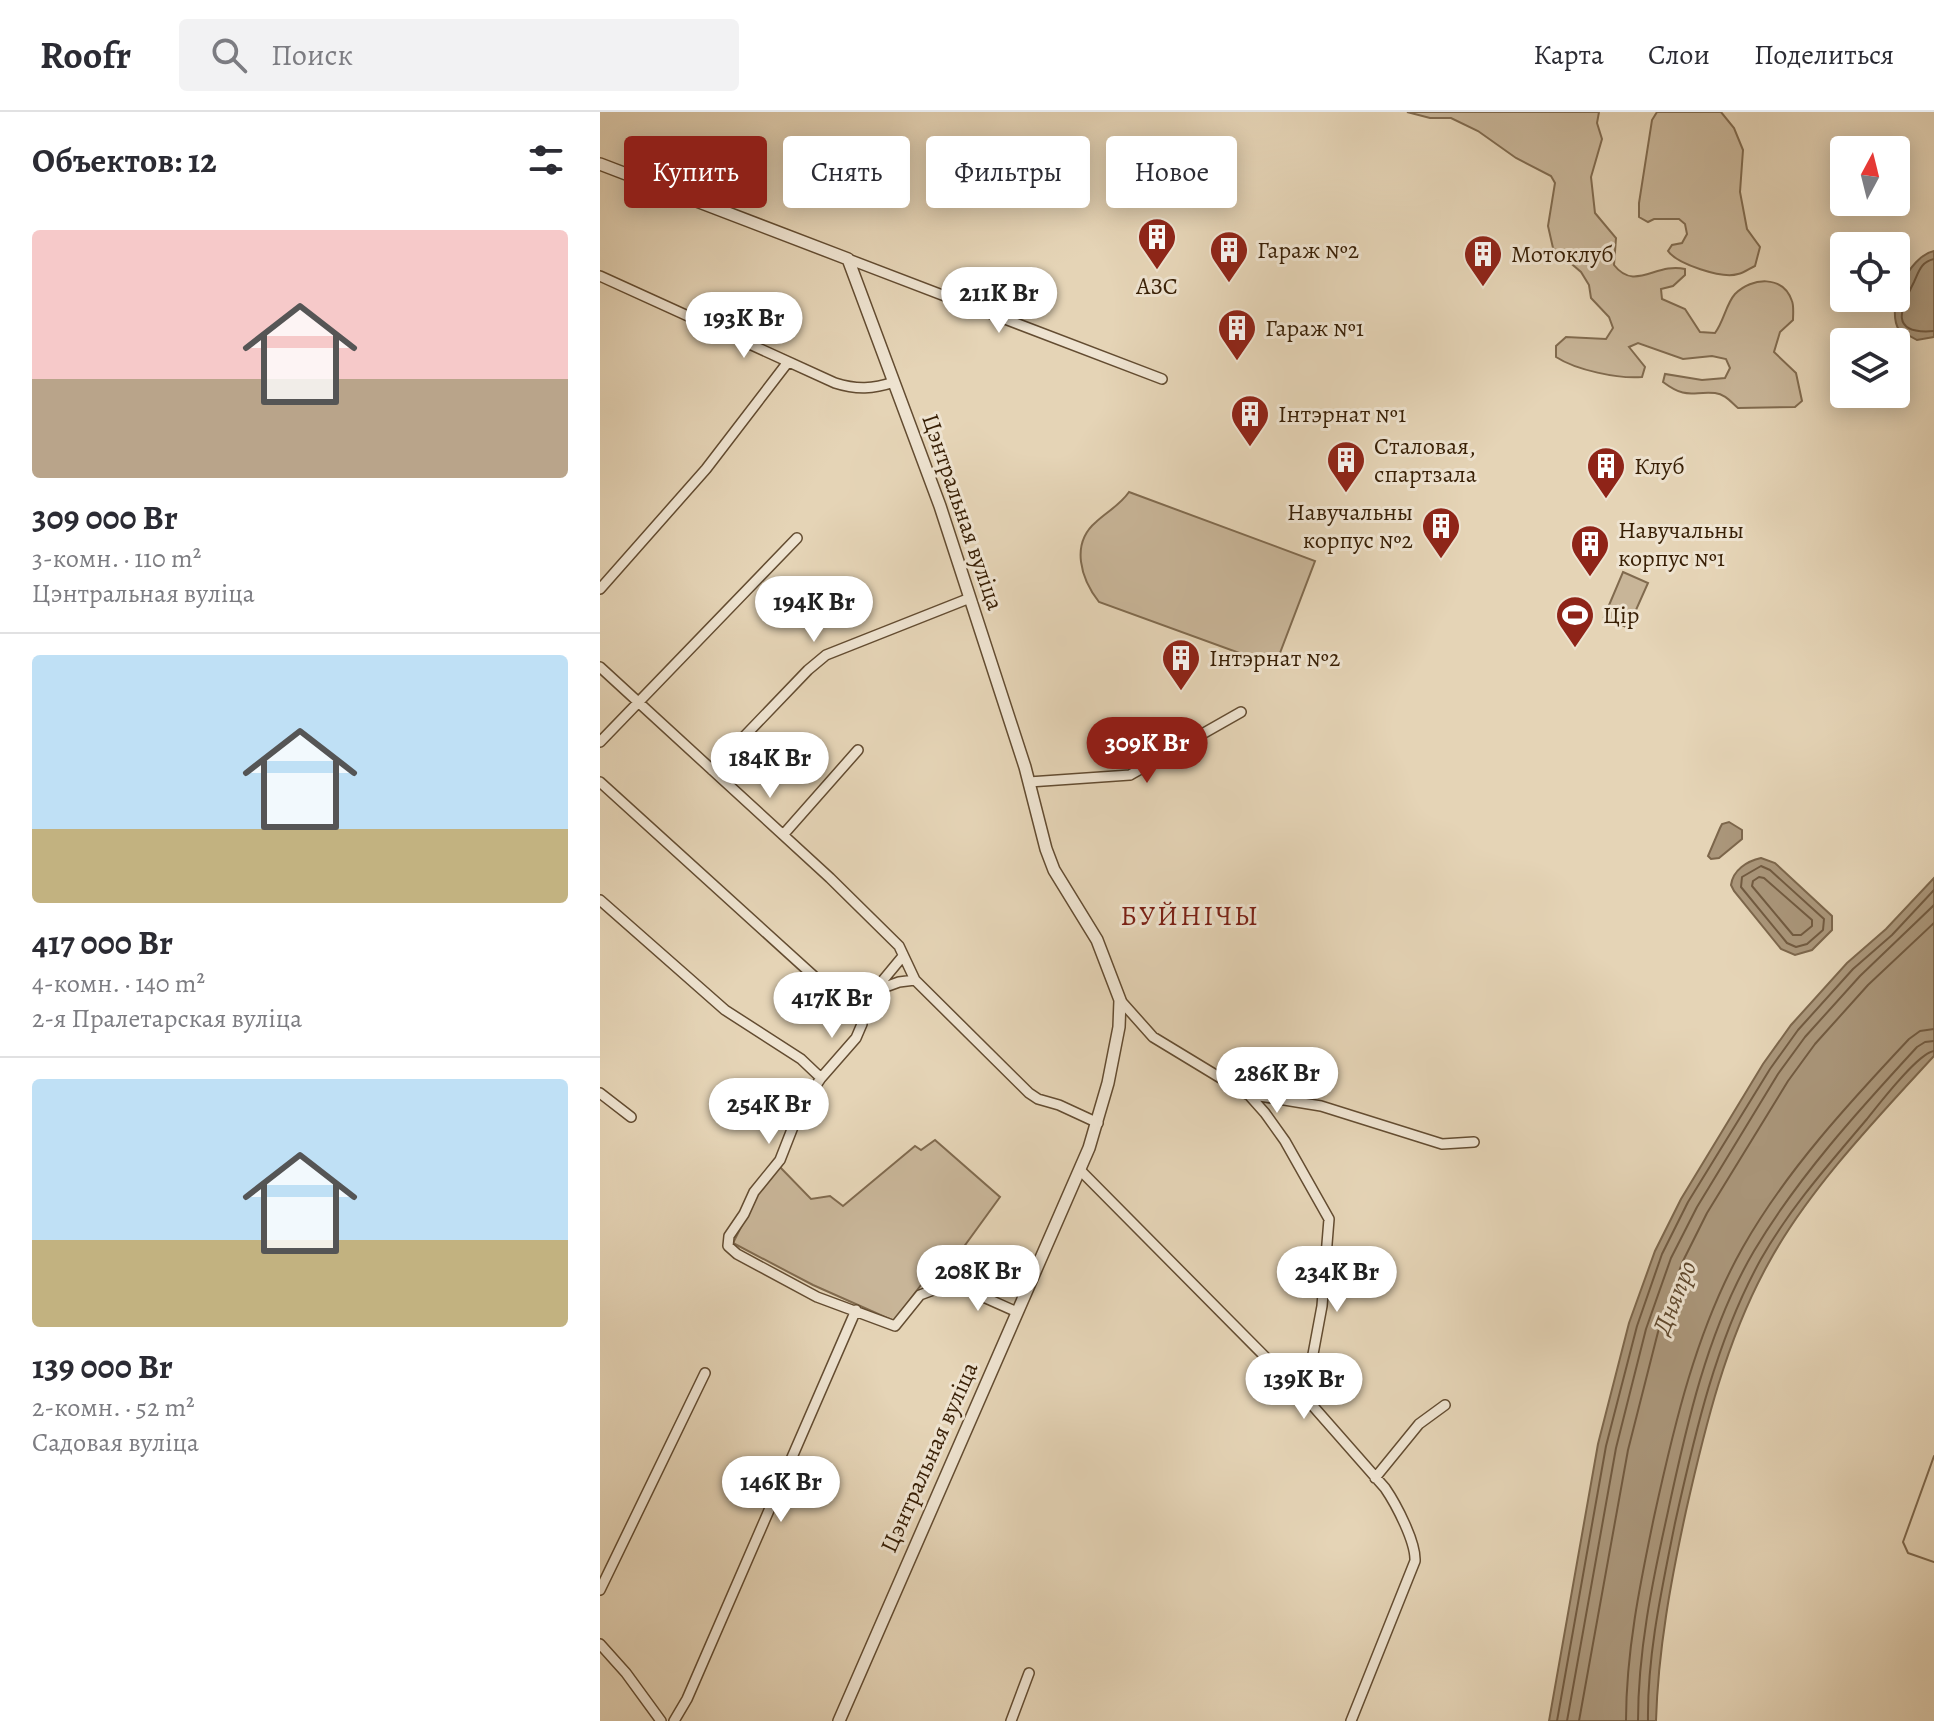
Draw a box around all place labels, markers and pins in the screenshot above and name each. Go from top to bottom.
building icon: АЗС [1136,216,1178,271]
building icon: Гараж №2 [1208,229,1250,284]
building icon: Мотоклуб [1462,233,1504,288]
place label: Гараж №2 [1257,234,1359,266]
place label: Мотоклуб [1511,238,1614,270]
pin: 211K Br [925,267,1073,335]
place label: АЗС [1135,270,1178,302]
pin: 193K Br [670,292,818,360]
building icon: Гараж №1 [1216,307,1258,362]
place label: Гараж №1 [1265,312,1364,344]
building icon: Інтэрнат №1 [1229,393,1271,448]
place label: Інтэрнат №1 [1278,398,1406,430]
place label: Сталовая, спартзала [1374,430,1477,490]
building icon: Сталовая, спартзала [1325,439,1367,494]
building icon: Клуб [1585,445,1627,500]
place label: Клуб [1634,450,1685,482]
place label: Навучальны корпус №2 [1287,496,1413,556]
building icon: Навучальны корпус №2 [1420,505,1462,560]
place label: Навучальны корпус №1 [1618,514,1744,574]
building icon: Навучальны корпус №1 [1569,523,1611,578]
pin: 194K Br [740,576,888,644]
sports icon: Цір [1554,594,1596,649]
place label: Цір [1603,599,1639,631]
building icon: Інтэрнат №2 [1160,637,1202,692]
place label: Інтэрнат №2 [1209,642,1340,674]
pin: 309K Br [1073,717,1221,785]
pin: 184K Br [696,732,844,800]
pin: 417K Br [758,972,906,1040]
pin: 286K Br [1203,1047,1351,1115]
pin: 254K Br [695,1078,843,1146]
pin: 208K Br [904,1245,1052,1313]
pin: 234K Br [1263,1246,1411,1314]
pin: 139K Br [1230,1353,1378,1421]
pin: 146K Br [707,1456,855,1524]

